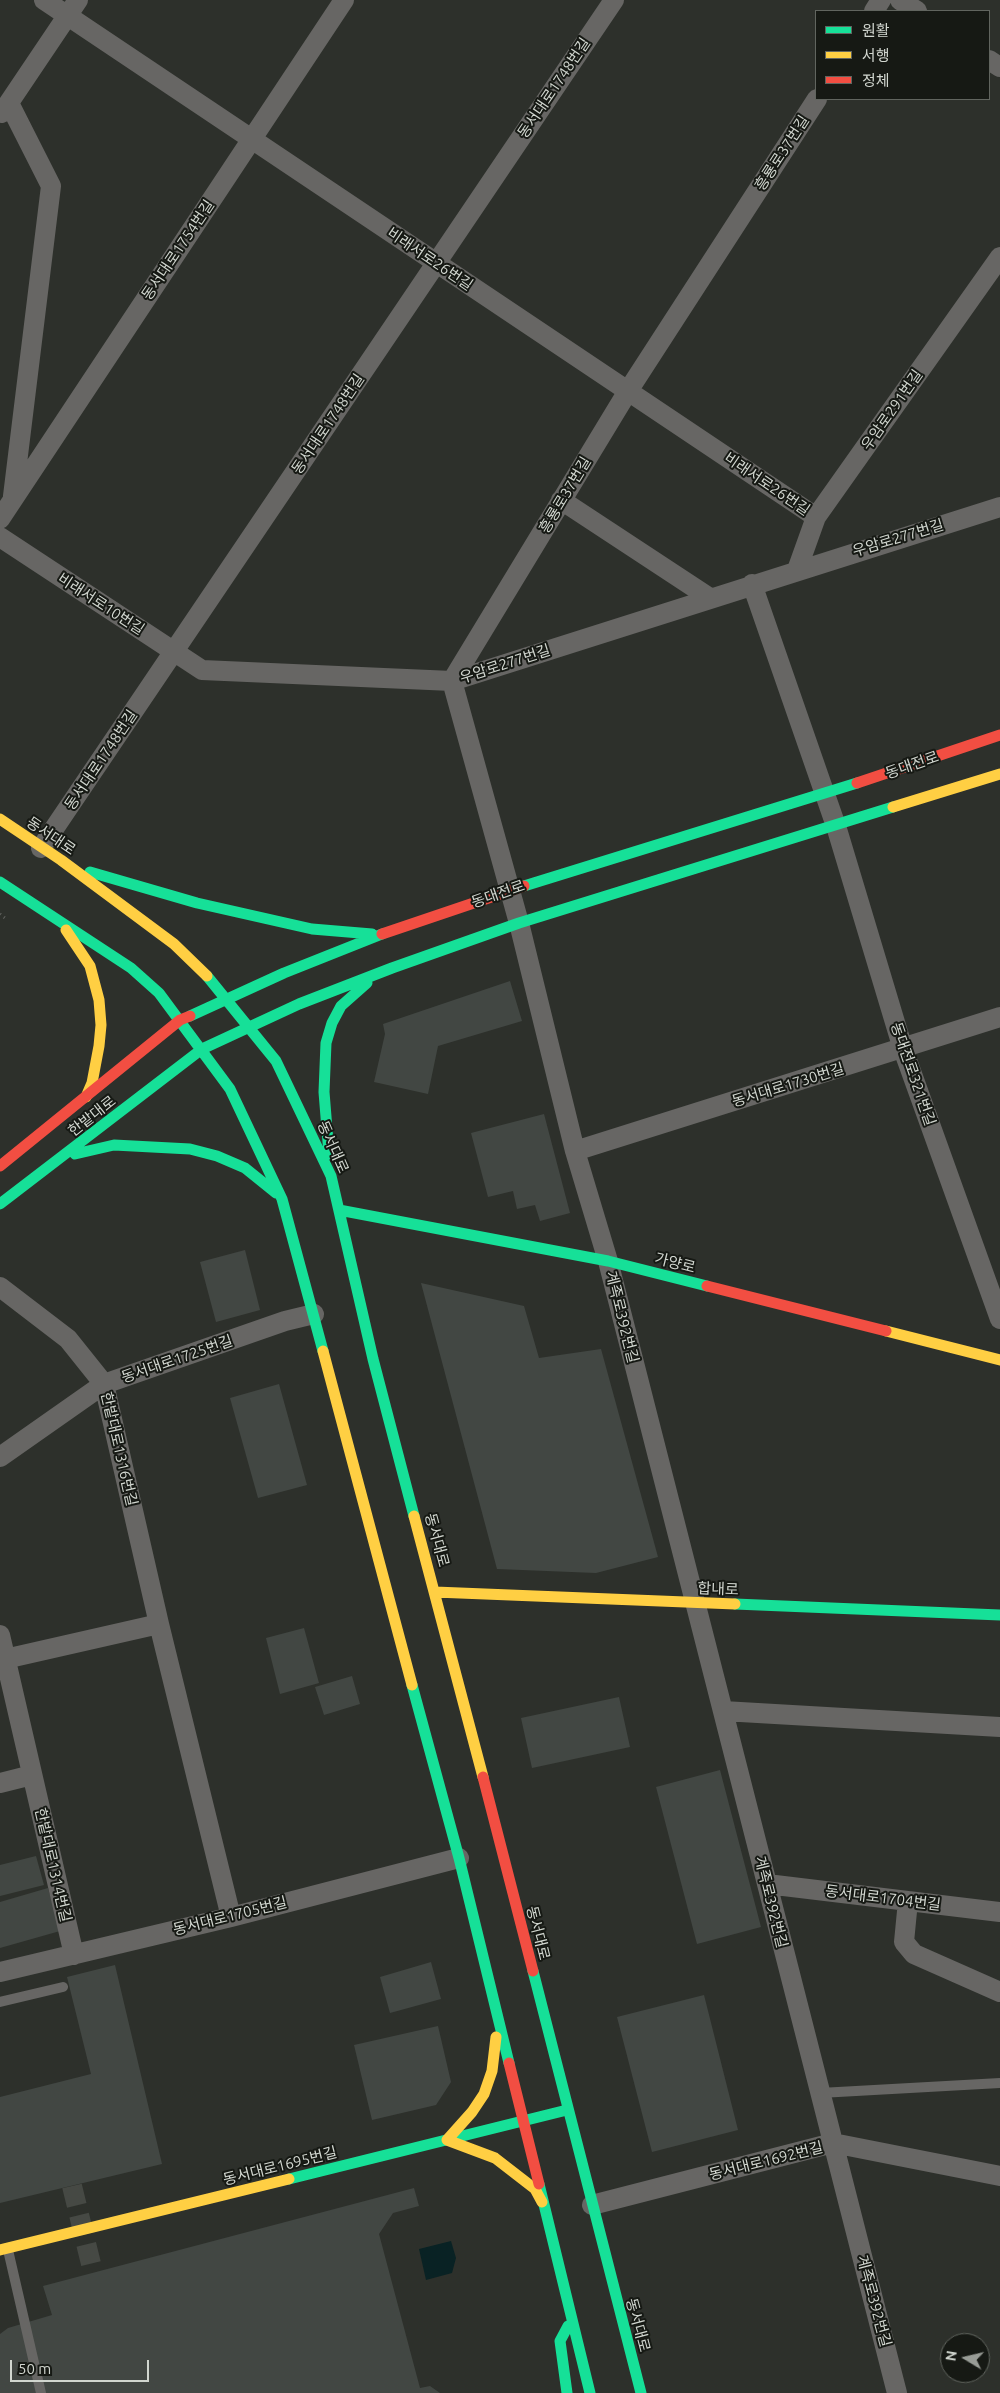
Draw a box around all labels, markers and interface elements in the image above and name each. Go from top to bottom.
legend [815,10,990,100]
text: 원활 [862,22,890,39]
street label: 동서대로1748번길 [514,35,594,141]
text: 서행 [862,47,890,64]
text: 정체 [862,72,890,89]
street label: 흥룡로37번길 [751,112,813,194]
street label: 동서대로1754번길 [138,197,218,303]
street label: 비래서로26번길 [384,224,476,294]
street label: 우암로291번길 [858,366,926,454]
street label: 동서대로1748번길 [288,371,368,477]
street label: 비래서로26번길 [721,449,813,519]
street label: 흥룡로37번길 [535,454,595,536]
street label: 우암로277번길 [850,516,946,560]
street label: 비래서로10번길 [54,569,148,639]
street label: 우암로277번길 [457,641,553,687]
street label: 동서대로1748번길 [61,707,141,813]
street label: 동대전로 [883,748,941,782]
street label: 동서대로 [23,813,79,859]
street label: 동대전로 [469,877,527,911]
street label: 동대전로321번길 [887,1020,939,1128]
street label: 동서대로1730번길 [730,1059,846,1111]
street label: 한밭대로 [65,1092,119,1140]
street label: 동서대로 [314,1118,352,1176]
street label: 가양로 [653,1249,697,1277]
street label: 계족로392번길 [602,1269,642,1365]
street label: 동서대로1725번길 [119,1332,235,1386]
street label: 한밭대로1316번길 [97,1390,141,1508]
street label: 동서대로 [421,1511,453,1569]
street label: 합내로 [697,1579,739,1599]
street label: 한밭대로1314번길 [31,1806,75,1924]
street label: 계족로392번길 [751,1854,791,1950]
street label: 동서대로1704번길 [824,1882,942,1914]
street label: 동서대로1705번길 [171,1893,289,1939]
street label: 동서대로 [523,1904,553,1962]
street label: 동서대로1692번길 [707,2138,825,2184]
street label: 동서대로1695번길 [221,2143,339,2189]
street label: 계족로392번길 [853,2253,895,2349]
street label: 동서대로 [622,2296,654,2354]
north arrow [940,2333,990,2383]
text: N [942,2349,960,2362]
scale bar [12,2350,151,2382]
text: 50 m [18,2360,51,2377]

